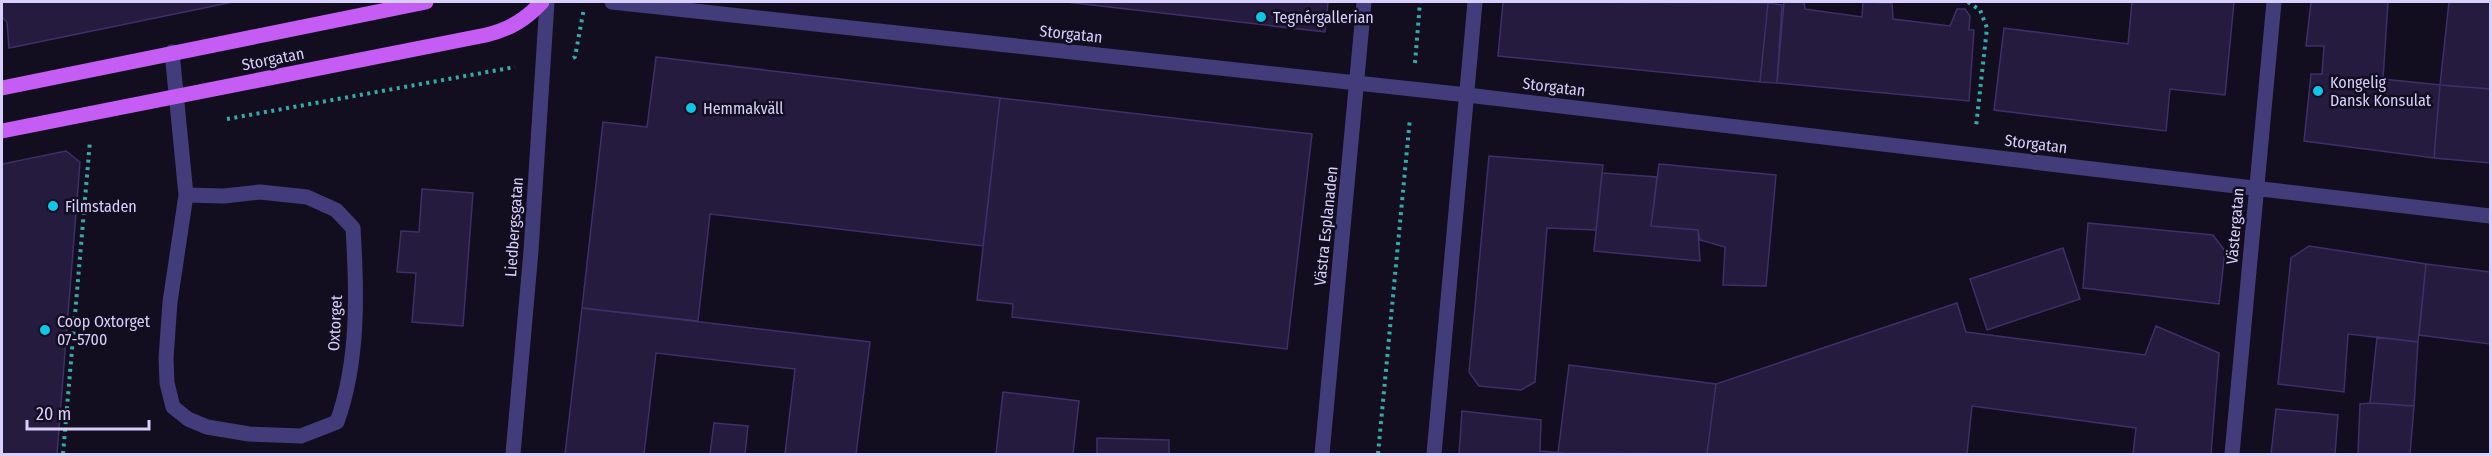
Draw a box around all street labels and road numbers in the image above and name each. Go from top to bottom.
street label: Storgatan [1039,21,1103,47]
street label: Storgatan [240,44,306,74]
street label: Storgatan [1521,74,1587,100]
street label: Storgatan [2003,131,2069,157]
street label: Västra Esplanaden [1310,165,1342,287]
street label: Liedbergsgatan [501,176,527,278]
street label: Västergatan [2222,187,2248,265]
street label: Oxtorget [324,294,346,351]

